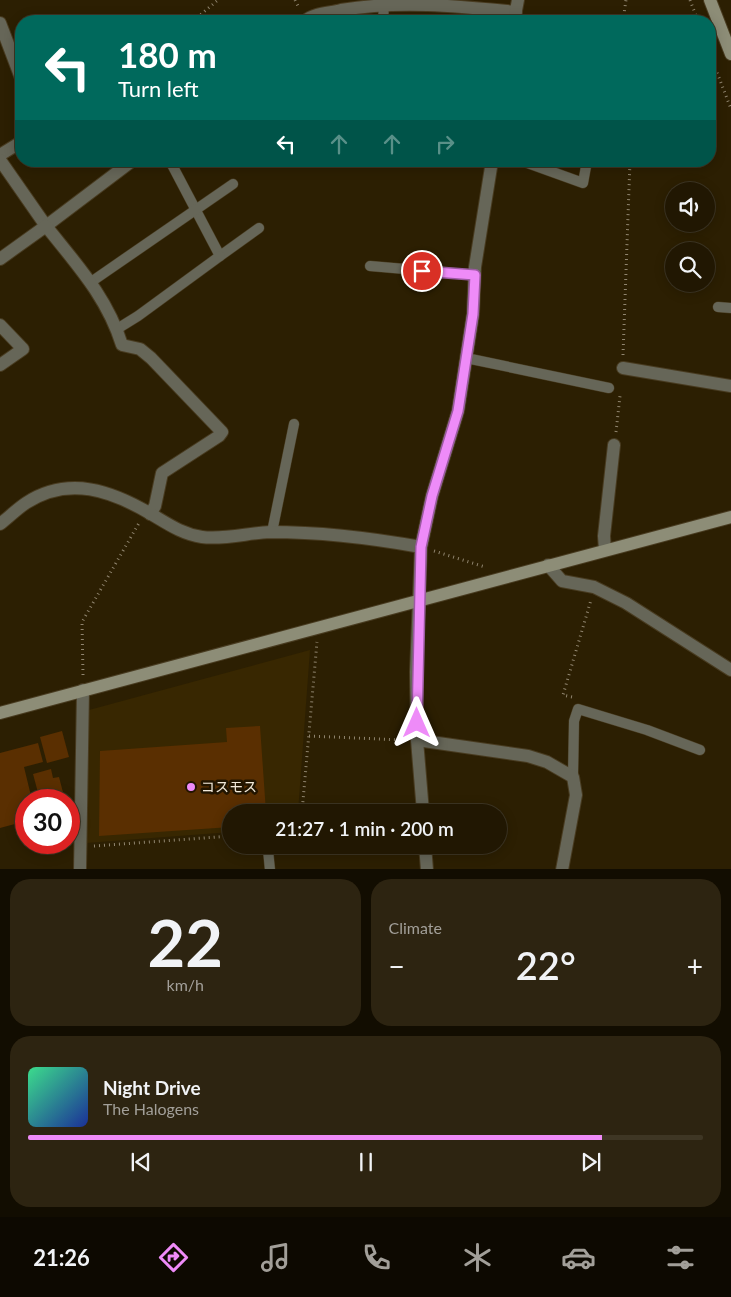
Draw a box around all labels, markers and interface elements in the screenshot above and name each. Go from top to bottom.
text: 180 m [118,33,217,75]
icon: left [35,35,100,100]
text: Turn left [118,75,199,102]
icon: left [272,130,300,158]
icon: ahead [325,130,353,158]
icon: ahead [378,130,406,158]
icon: right [431,130,459,158]
map controls [665,182,715,292]
button: sound [665,182,715,232]
button: search [665,242,715,292]
pin [401,250,443,292]
icon: arrive [408,257,436,285]
position arrow [390,696,442,748]
place label: コスモス [201,778,257,795]
marker: コスモス [185,781,197,793]
speed limit sign: 30 [15,789,80,854]
text: 21:27 · 1 min · 200 m [275,817,454,840]
text: 22 [148,903,223,981]
text: Climate [389,918,442,937]
text: 22° [516,942,576,988]
text: − [389,949,405,983]
text: + [687,949,703,983]
text: km/h [167,975,204,994]
text: Night Drive [103,1076,201,1099]
text: The Halogens [103,1099,199,1118]
icon: previous [127,1148,155,1176]
icon: pause [352,1148,380,1176]
icon: next [577,1148,605,1176]
icon: directions [156,1240,191,1275]
icon: music [258,1240,293,1275]
icon: phone [359,1240,394,1275]
icon: climate [460,1240,495,1275]
icon: car [561,1240,596,1275]
icon: filters [663,1240,698,1275]
text: 21:26 [33,1244,90,1271]

